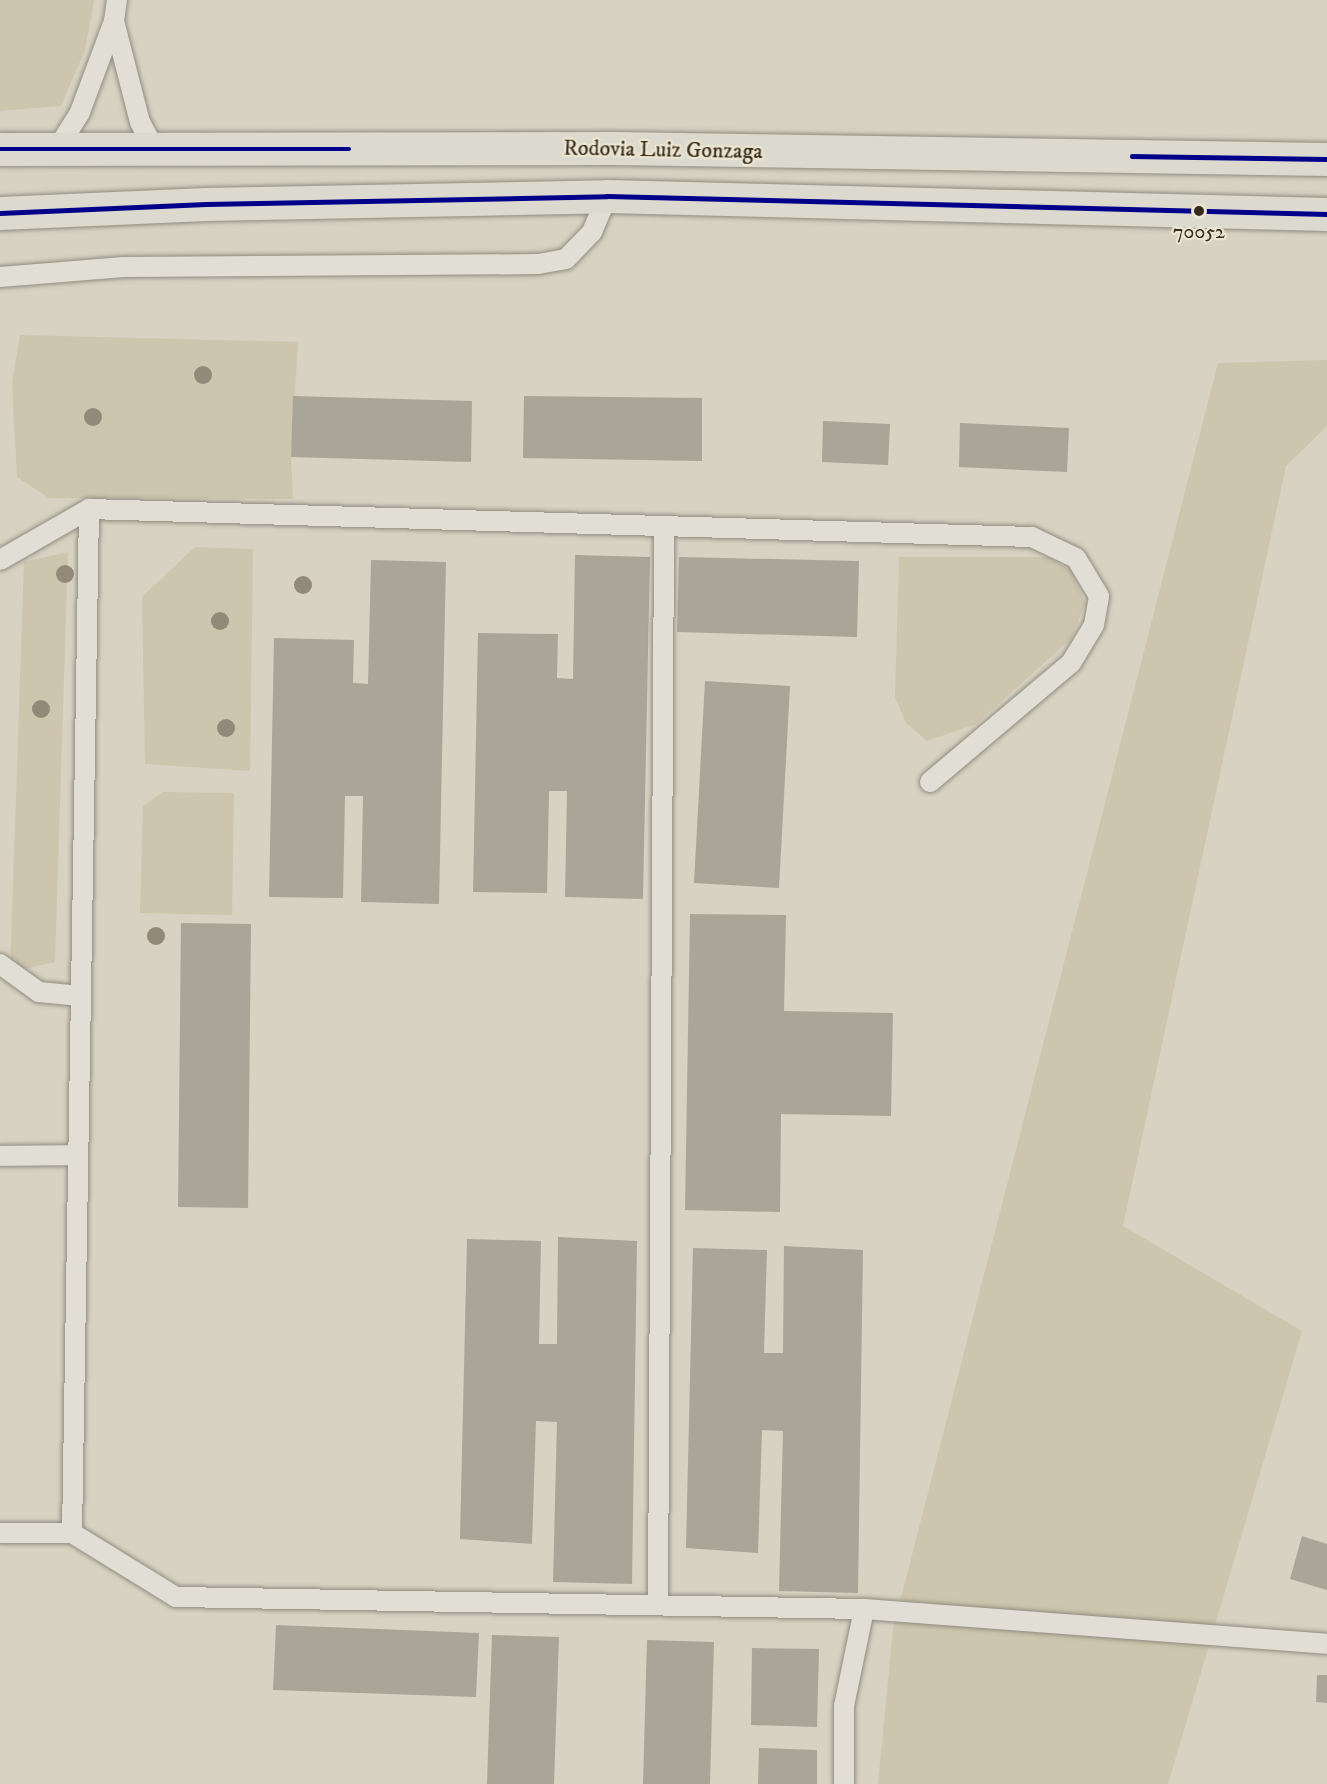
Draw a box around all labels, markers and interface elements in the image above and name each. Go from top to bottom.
street label: Rodovia Luiz Gonzaga [563,135,763,165]
marker: 70052 [1193,205,1205,217]
place label: 70052 [1173,220,1225,244]

